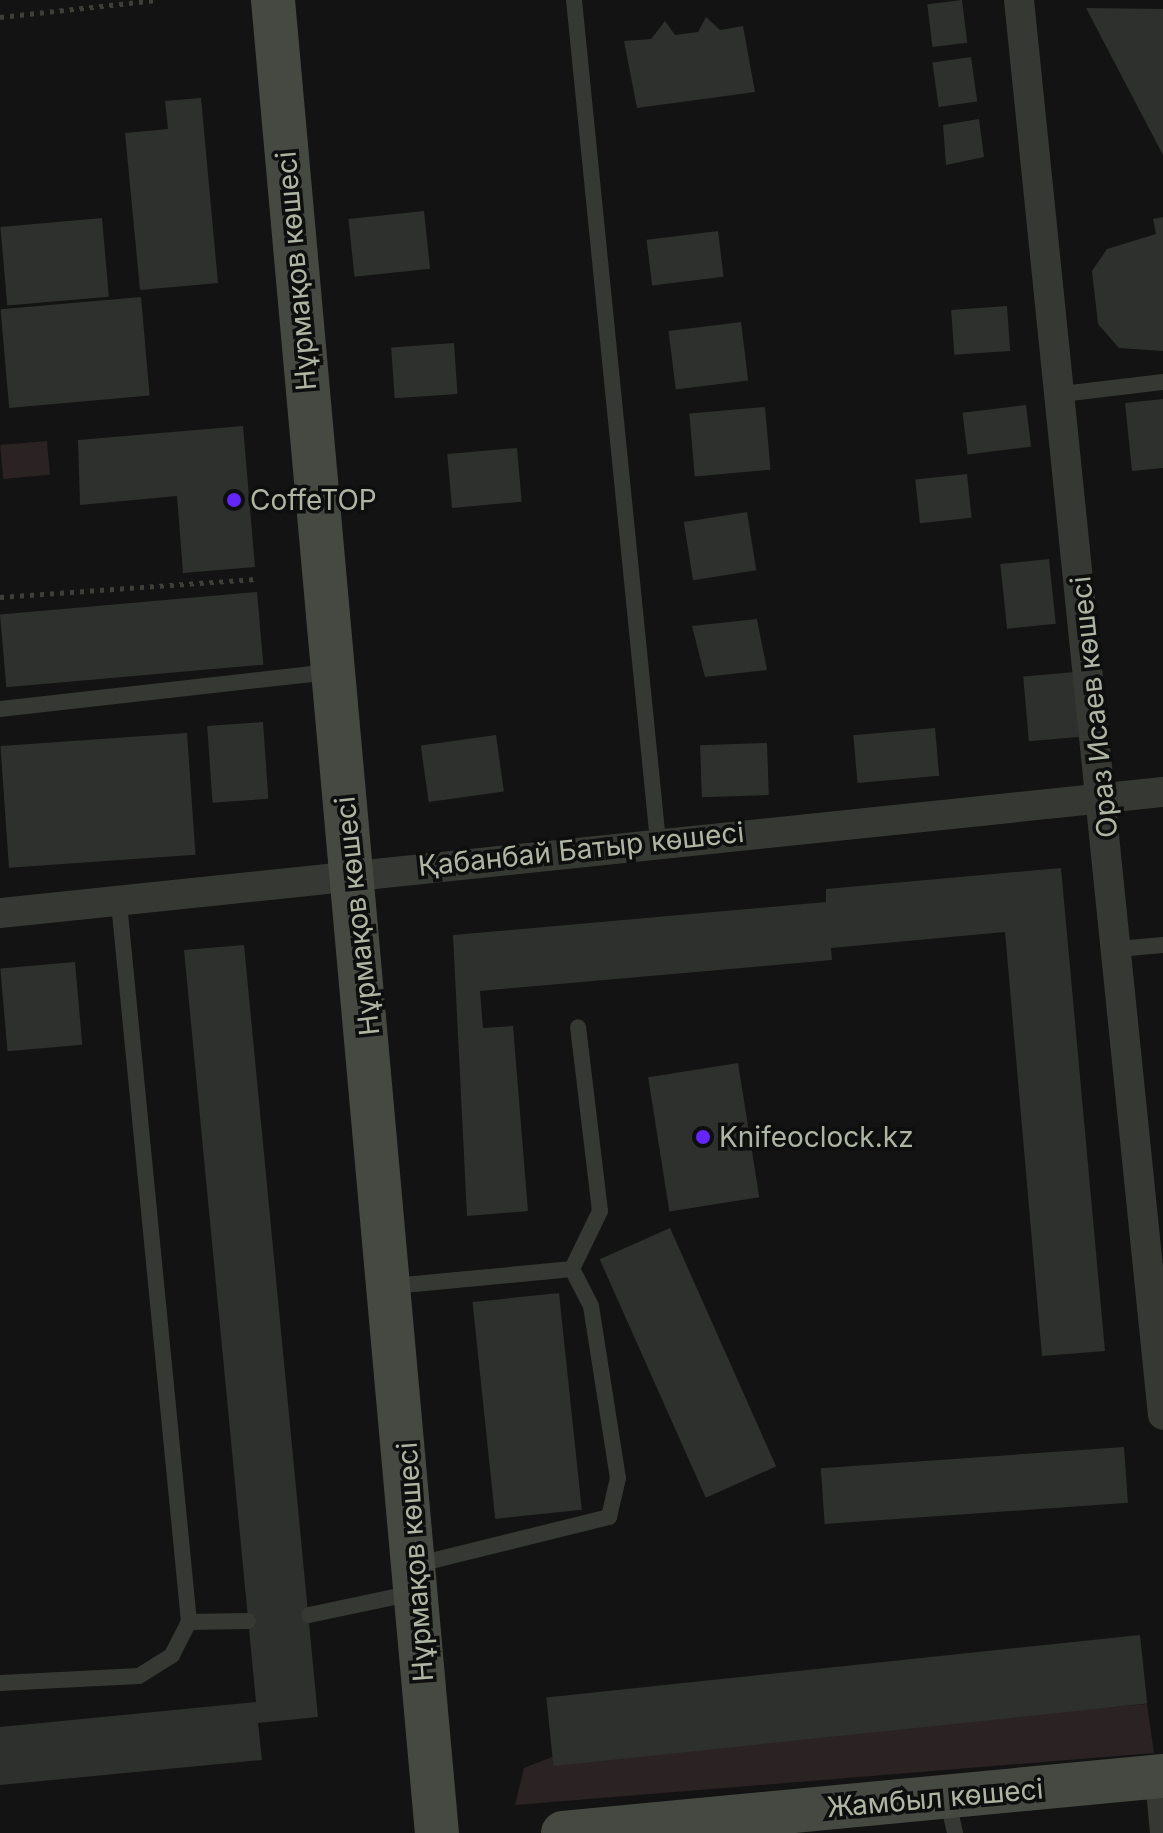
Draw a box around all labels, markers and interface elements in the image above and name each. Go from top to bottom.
street label: Нұрмақов көшесі [269,150,323,392]
place label: CoffeTOP [250,483,377,517]
marker: CoffeTOP [225,491,243,509]
street label: Ораз Исаев көшесі [1064,575,1124,839]
street label: Нұрмақов көшесі [328,795,386,1037]
street label: Қабанбай Батыр көшесі [416,815,746,883]
place label: Knifeoclock.kz [719,1120,914,1154]
marker: Knifeoclock.kz [694,1128,712,1146]
street label: Нұрмақов көшесі [390,1441,440,1683]
street label: Жамбыл көшесі [825,1772,1045,1824]

